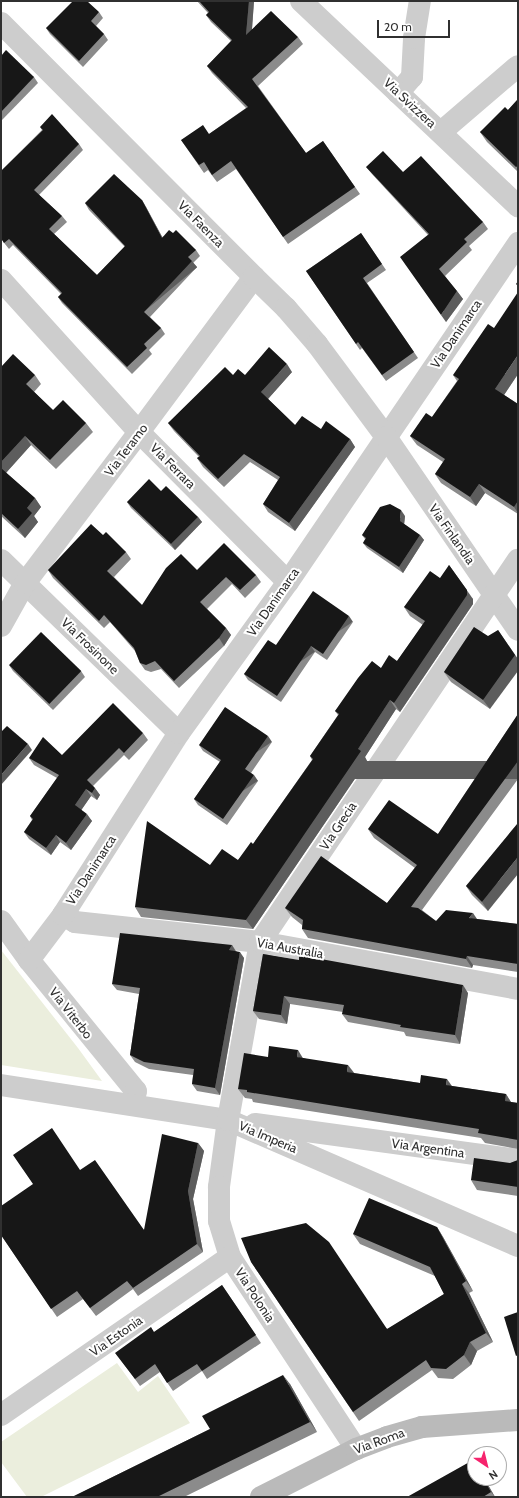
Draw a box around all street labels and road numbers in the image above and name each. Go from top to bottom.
street label: Via Svizzera [381,75,439,131]
street label: Via Faenza [175,198,227,250]
street label: Via Danimarca [427,297,485,371]
street label: Via Teramo [101,421,151,479]
street label: Via Ferrara [147,440,199,492]
street label: Via Finlandia [426,501,478,567]
street label: Via Danimarca [244,565,302,639]
street label: Via Frosinone [58,615,122,677]
street label: Via Grecia [316,799,360,853]
street label: Via Danimarca [63,832,119,908]
street label: Via Australia [256,934,324,962]
street label: Via Viterbo [46,984,96,1042]
street label: Via Imperia [236,1118,300,1156]
street label: Via Argentina [391,1135,465,1161]
street label: Via Polonia [232,1265,278,1325]
street label: Via Estonia [87,1312,145,1360]
street label: Via Roma [352,1425,406,1457]

